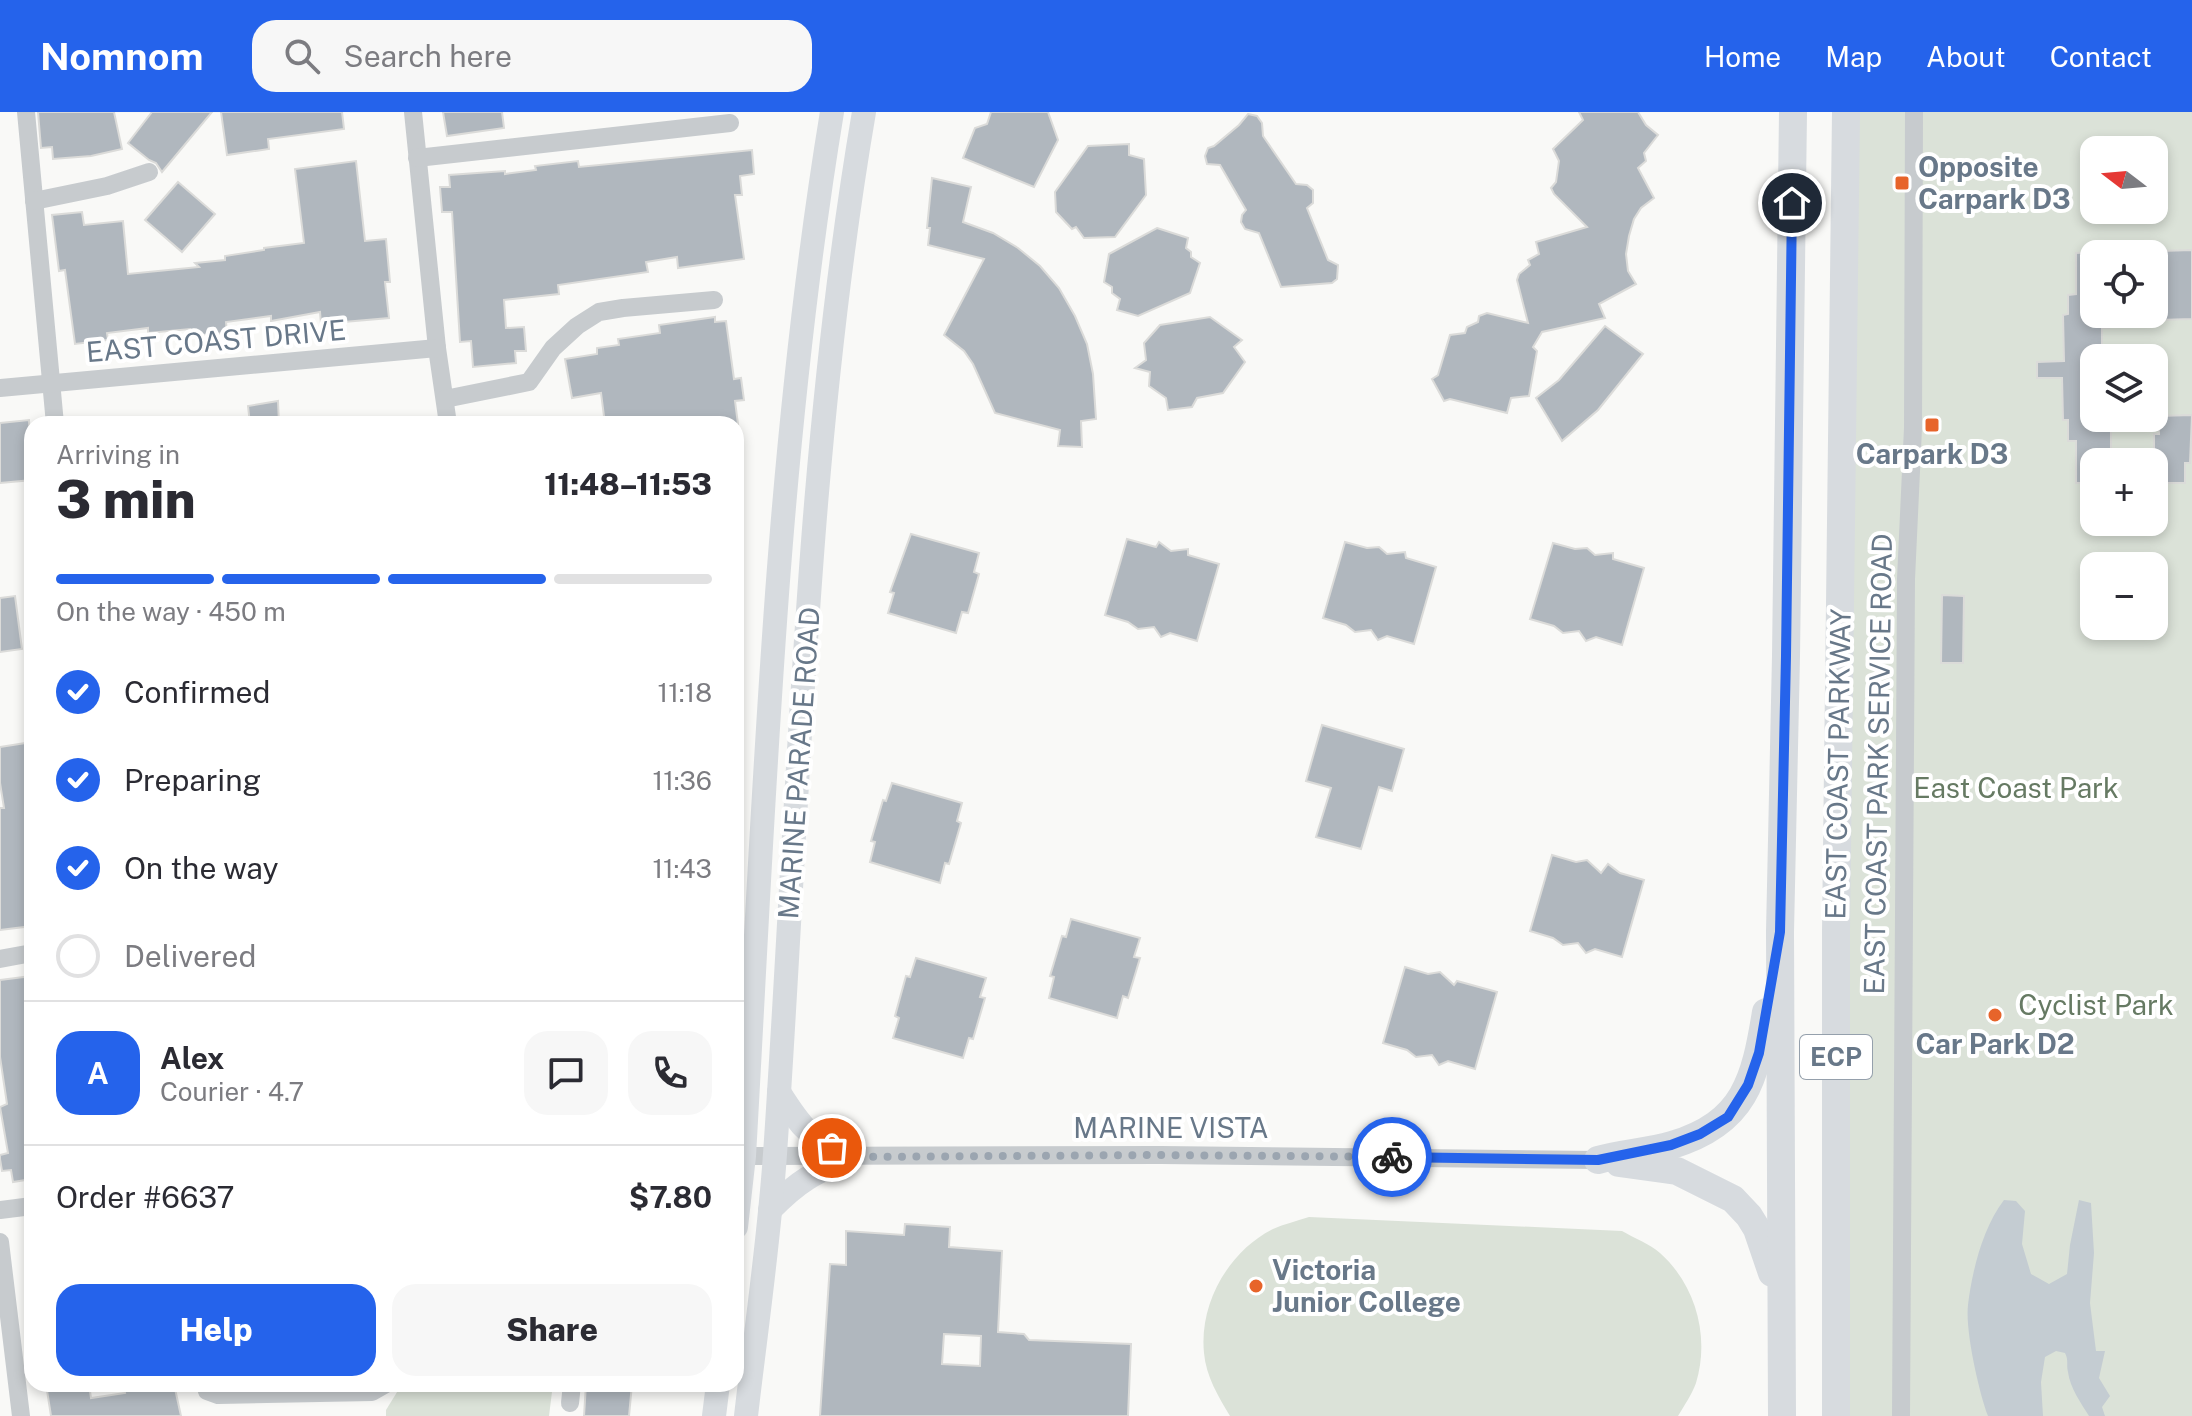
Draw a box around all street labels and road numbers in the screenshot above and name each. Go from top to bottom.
street label: EAST COAST DRIVE [85,313,347,368]
street label: EAST COAST PARK SERVICE ROAD [1857,533,1898,995]
street label: MARINE PARADE ROAD [771,606,826,920]
street label: EAST COAST PARKWAY [1818,608,1857,920]
road number: ECP [1800,1035,1872,1079]
street label: MARINE VISTA [1073,1111,1269,1144]

